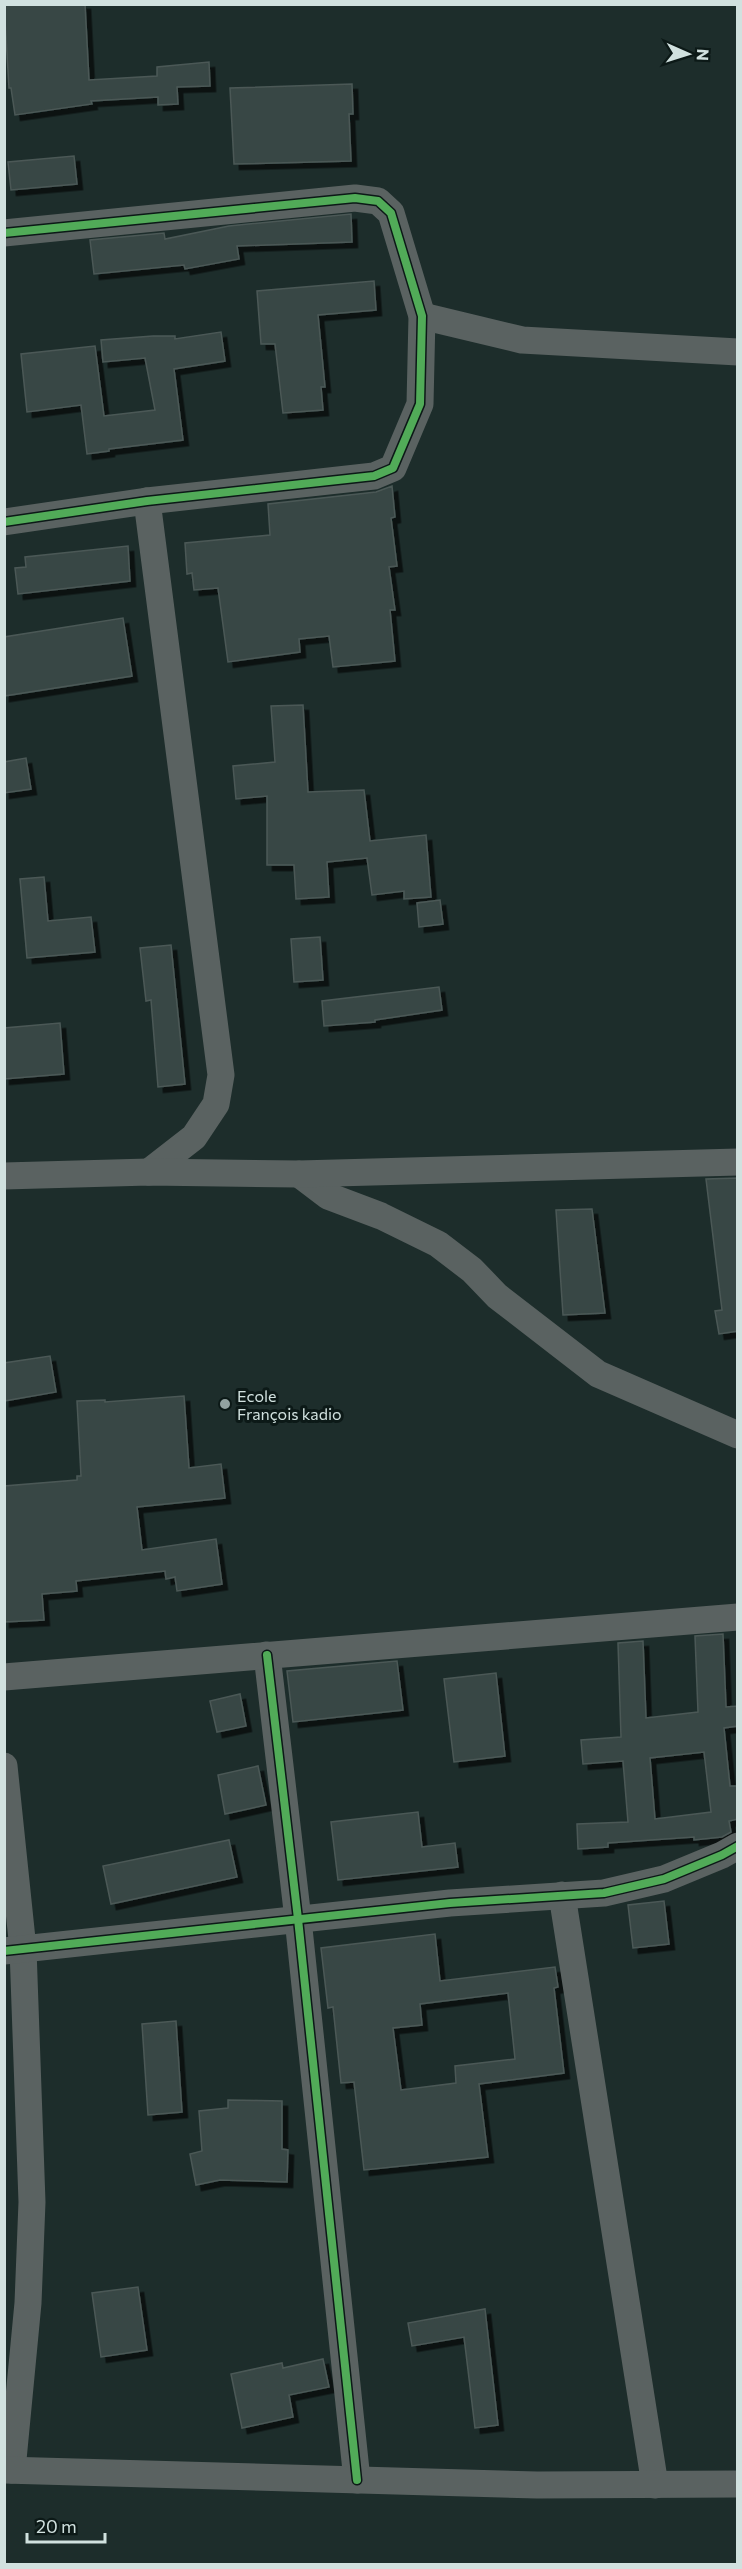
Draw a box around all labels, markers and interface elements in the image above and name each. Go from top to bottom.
north arrow [658,24,718,84]
text: N [694,48,713,61]
place label: Ecole François kadio [237,1386,342,1423]
marker: Ecole François kadio [218,1397,232,1411]
scale bar [27,2506,105,2544]
text: 20 m [36,2515,77,2537]

